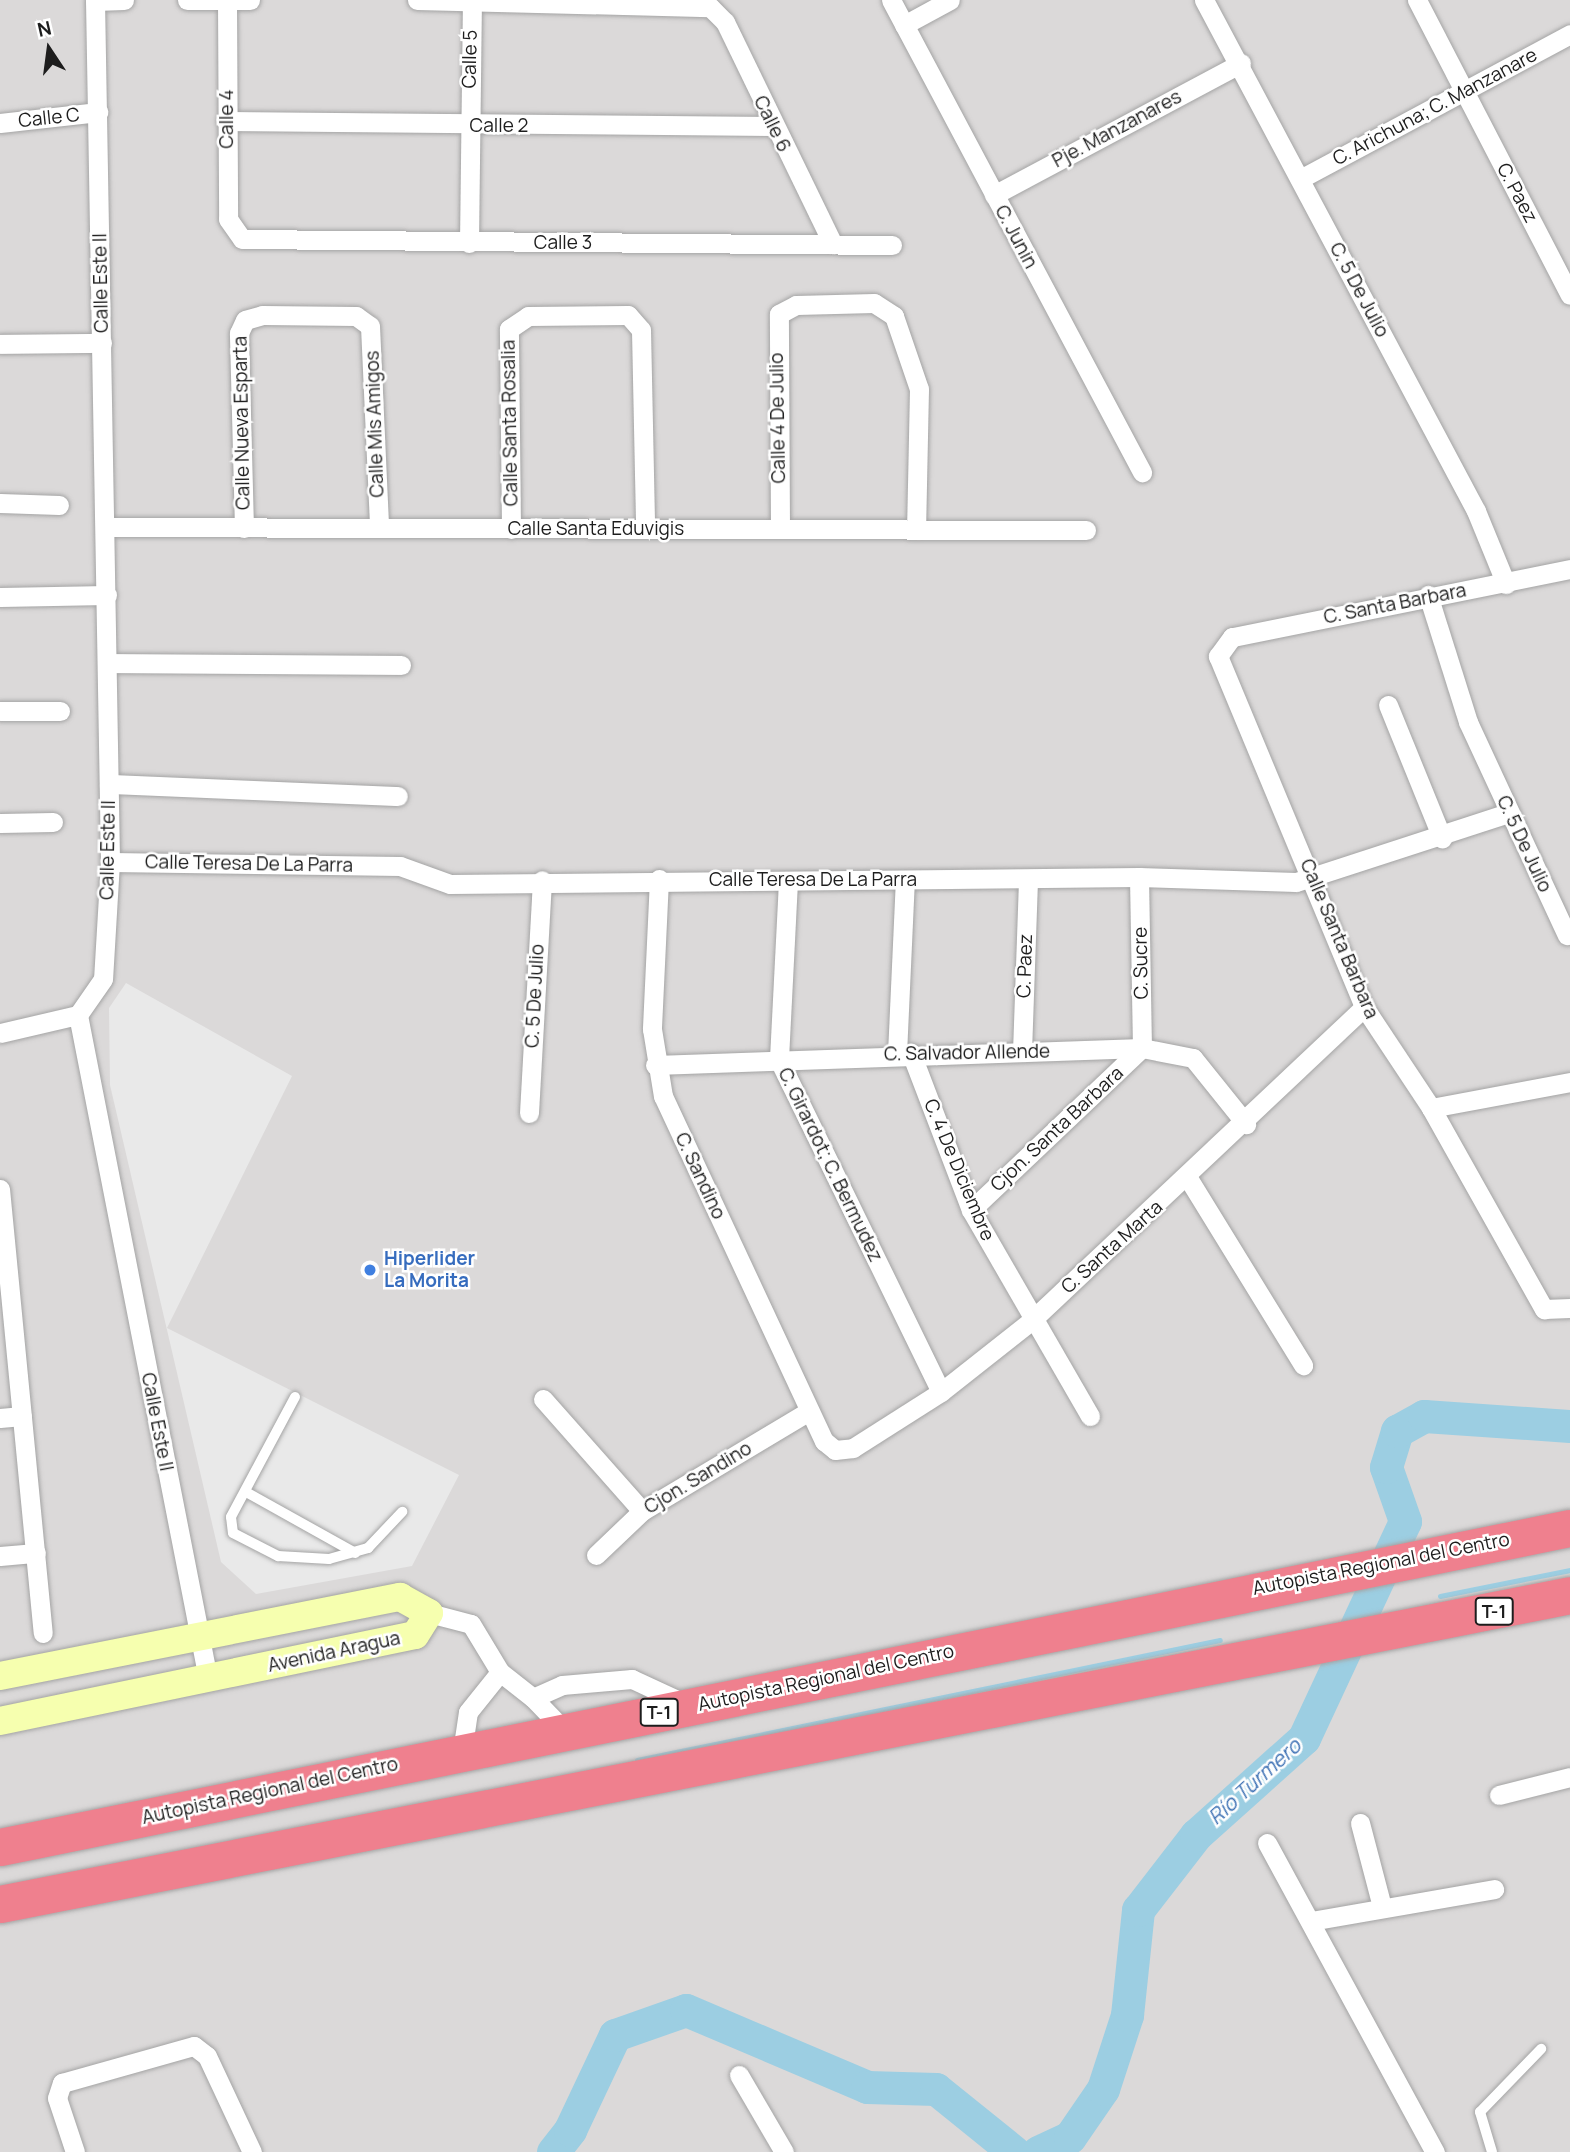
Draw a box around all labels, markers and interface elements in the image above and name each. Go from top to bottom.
north arrow [14,14,84,84]
text: N [35,14,54,43]
street label: Calle 5 [458,29,482,89]
street label: C. Arichuna; C. Manzanare [1329,43,1541,171]
street label: Pje. Manzanares [1049,85,1185,173]
street label: Calle 4 [216,89,238,149]
street label: Calle 6 [749,92,795,156]
street label: Calle C [17,103,81,133]
street label: Calle 2 [470,115,528,137]
street label: C. Paez [1492,159,1542,227]
street label: C. Junin [990,201,1042,273]
street label: Calle 3 [534,232,592,254]
street label: Calle Este II [89,233,113,333]
street label: C. 5 De Julio [1325,239,1393,341]
street label: Calle Nueva Esparta [229,336,255,510]
street label: Calle Santa Rosalia [497,340,523,506]
street label: Calle Mis Amigos [361,350,389,498]
street label: Calle 4 De Julio [765,352,791,484]
street label: Calle Santa Eduvigis [508,518,684,540]
street label: C. Santa Barbara [1322,579,1468,629]
street label: C. 5 De Julio [1492,792,1556,896]
street label: Calle Este II [96,800,120,900]
street label: Calle Teresa De La Parra [145,851,353,877]
street label: Calle Santa Barbara [1295,856,1383,1022]
street label: Calle Teresa De La Parra [709,869,917,891]
street label: C. Sucre [1129,927,1153,999]
street label: C. Paez [1012,934,1038,998]
street label: C. 5 De Julio [521,944,549,1048]
street label: C. Salvador Allende [884,1040,1050,1066]
street label: Cjon. Santa Barbara [986,1062,1128,1196]
street label: C. Girardot; C. Bermudez [773,1064,887,1266]
street label: C. 4 De Diciembre [919,1096,999,1244]
street label: C. Sandino [670,1129,730,1223]
street label: C. Santa Marta [1057,1196,1167,1298]
place label: Hiperlider La Morita [384,1248,475,1292]
marker: Hiperlider La Morita [362,1262,378,1278]
street label: Calle Este II [136,1371,178,1473]
street label: Cjon. Sandino [640,1437,756,1519]
street label: Autopista Regional del Centro [1251,1528,1511,1600]
road number: T-1 [1473,1596,1515,1626]
street label: Avenida Aragua [266,1627,402,1677]
street label: Autopista Regional del Centro [696,1640,956,1716]
road number: T-1 [638,1698,680,1727]
water label: Río Turmero [1202,1733,1306,1829]
street label: Autopista Regional del Centro [140,1753,400,1829]

